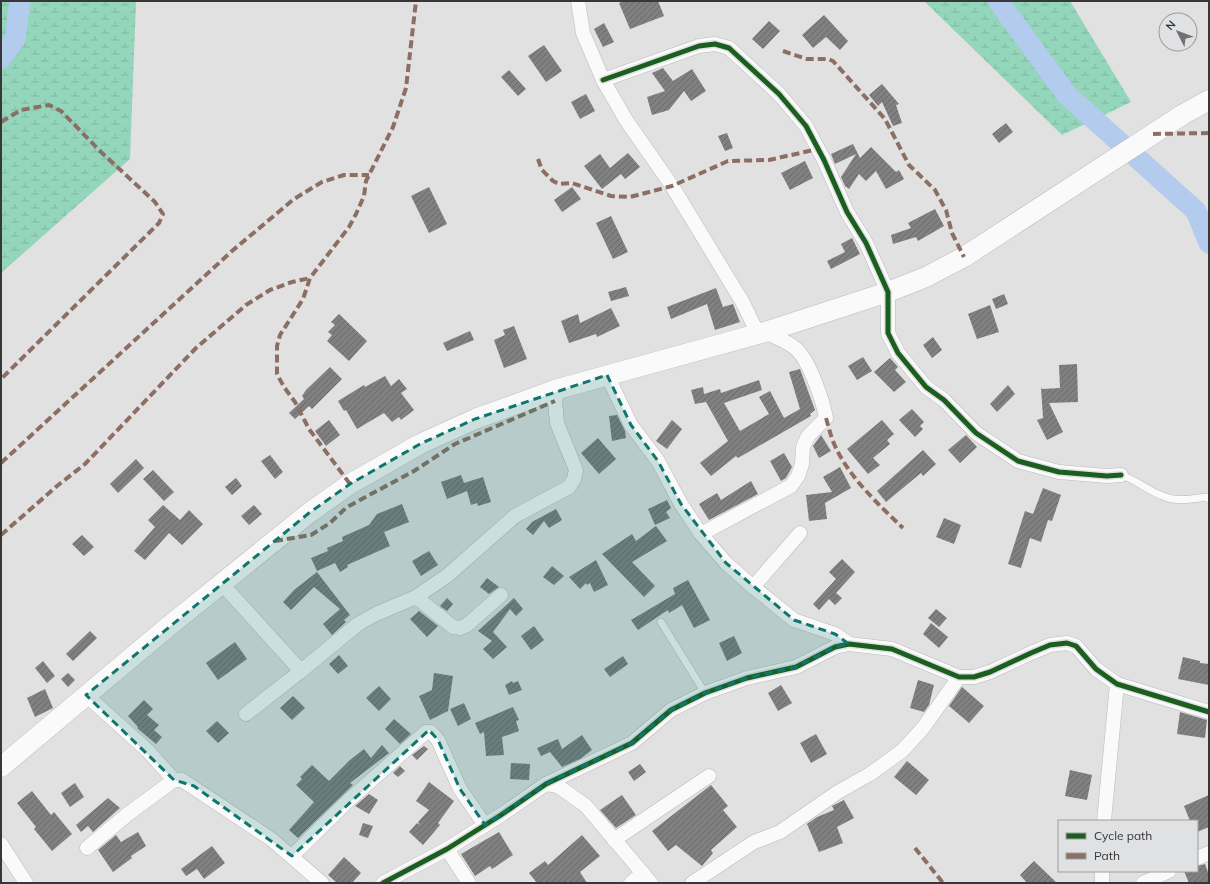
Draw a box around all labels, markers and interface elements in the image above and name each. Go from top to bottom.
north arrow [1158,12,1198,52]
text: N [1163,18,1179,33]
legend [1058,820,1198,872]
text: Cycle path [1094,828,1152,843]
text: Path [1094,848,1120,863]

